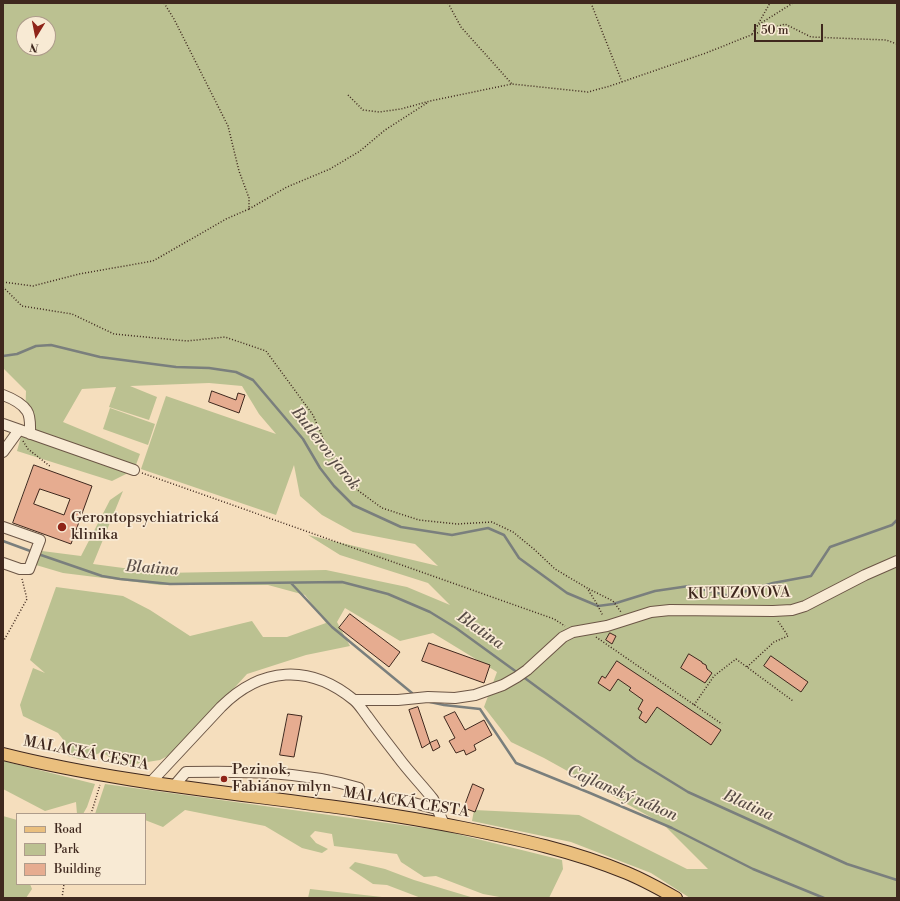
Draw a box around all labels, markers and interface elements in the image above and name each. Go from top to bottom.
north arrow [16,16,56,56]
scale bar [756,16,825,42]
text: 50 m [761,23,789,38]
text: N [29,39,40,54]
water label: Butlerov jarok [287,404,363,494]
place label: Gerontopsychiatrická klinika [71,509,219,544]
marker: Gerontopsychiatrická klinika [56,521,68,533]
water label: Blatina [125,558,179,580]
street label: KUTUZOVOVA [687,584,791,604]
water label: Blatina [453,608,507,654]
street label: MALACKÁ CESTA [22,733,150,775]
place label: Pezinok, Fabiánov mlyn [232,761,331,796]
water label: Cajlanský náhon [564,762,680,826]
marker: Pezinok, Fabiánov mlyn [219,774,229,784]
street label: MALACKÁ CESTA [342,784,470,822]
water label: Blatina [720,786,776,826]
legend [16,813,146,885]
text: Road [54,822,82,837]
text: Park [54,842,79,857]
text: Building [54,862,101,877]

